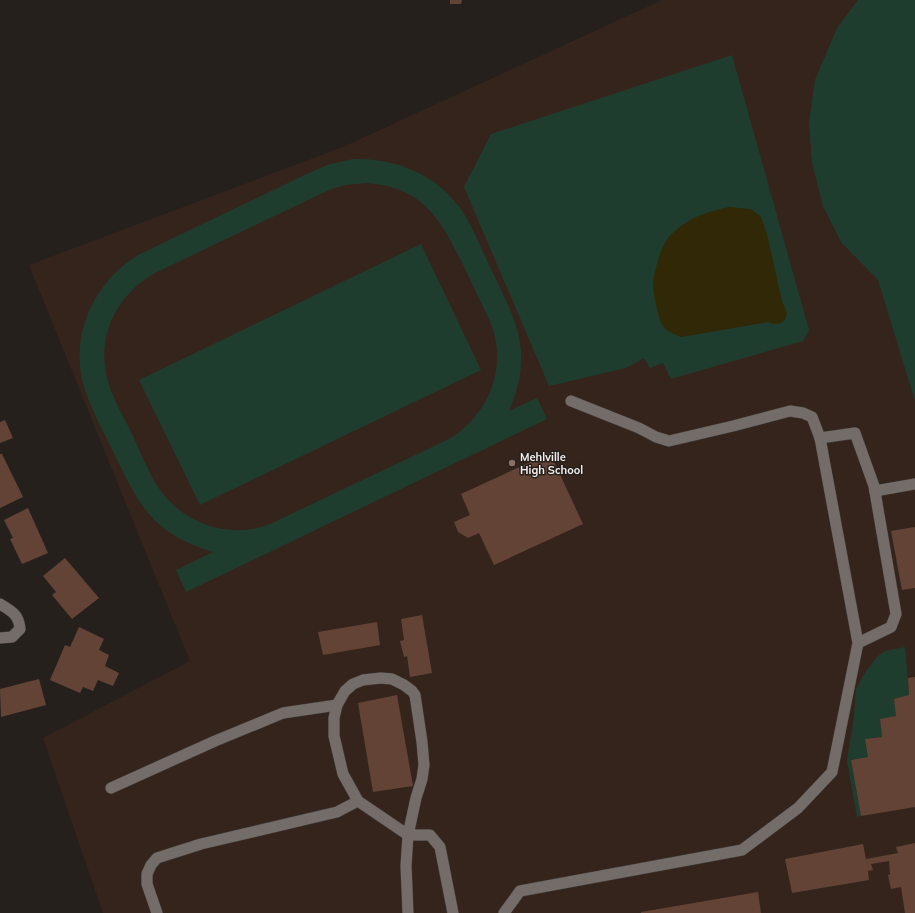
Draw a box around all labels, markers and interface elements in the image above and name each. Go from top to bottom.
place label: Mehlville High School [520,450,583,477]
marker: Mehlville High School [507,458,517,468]

